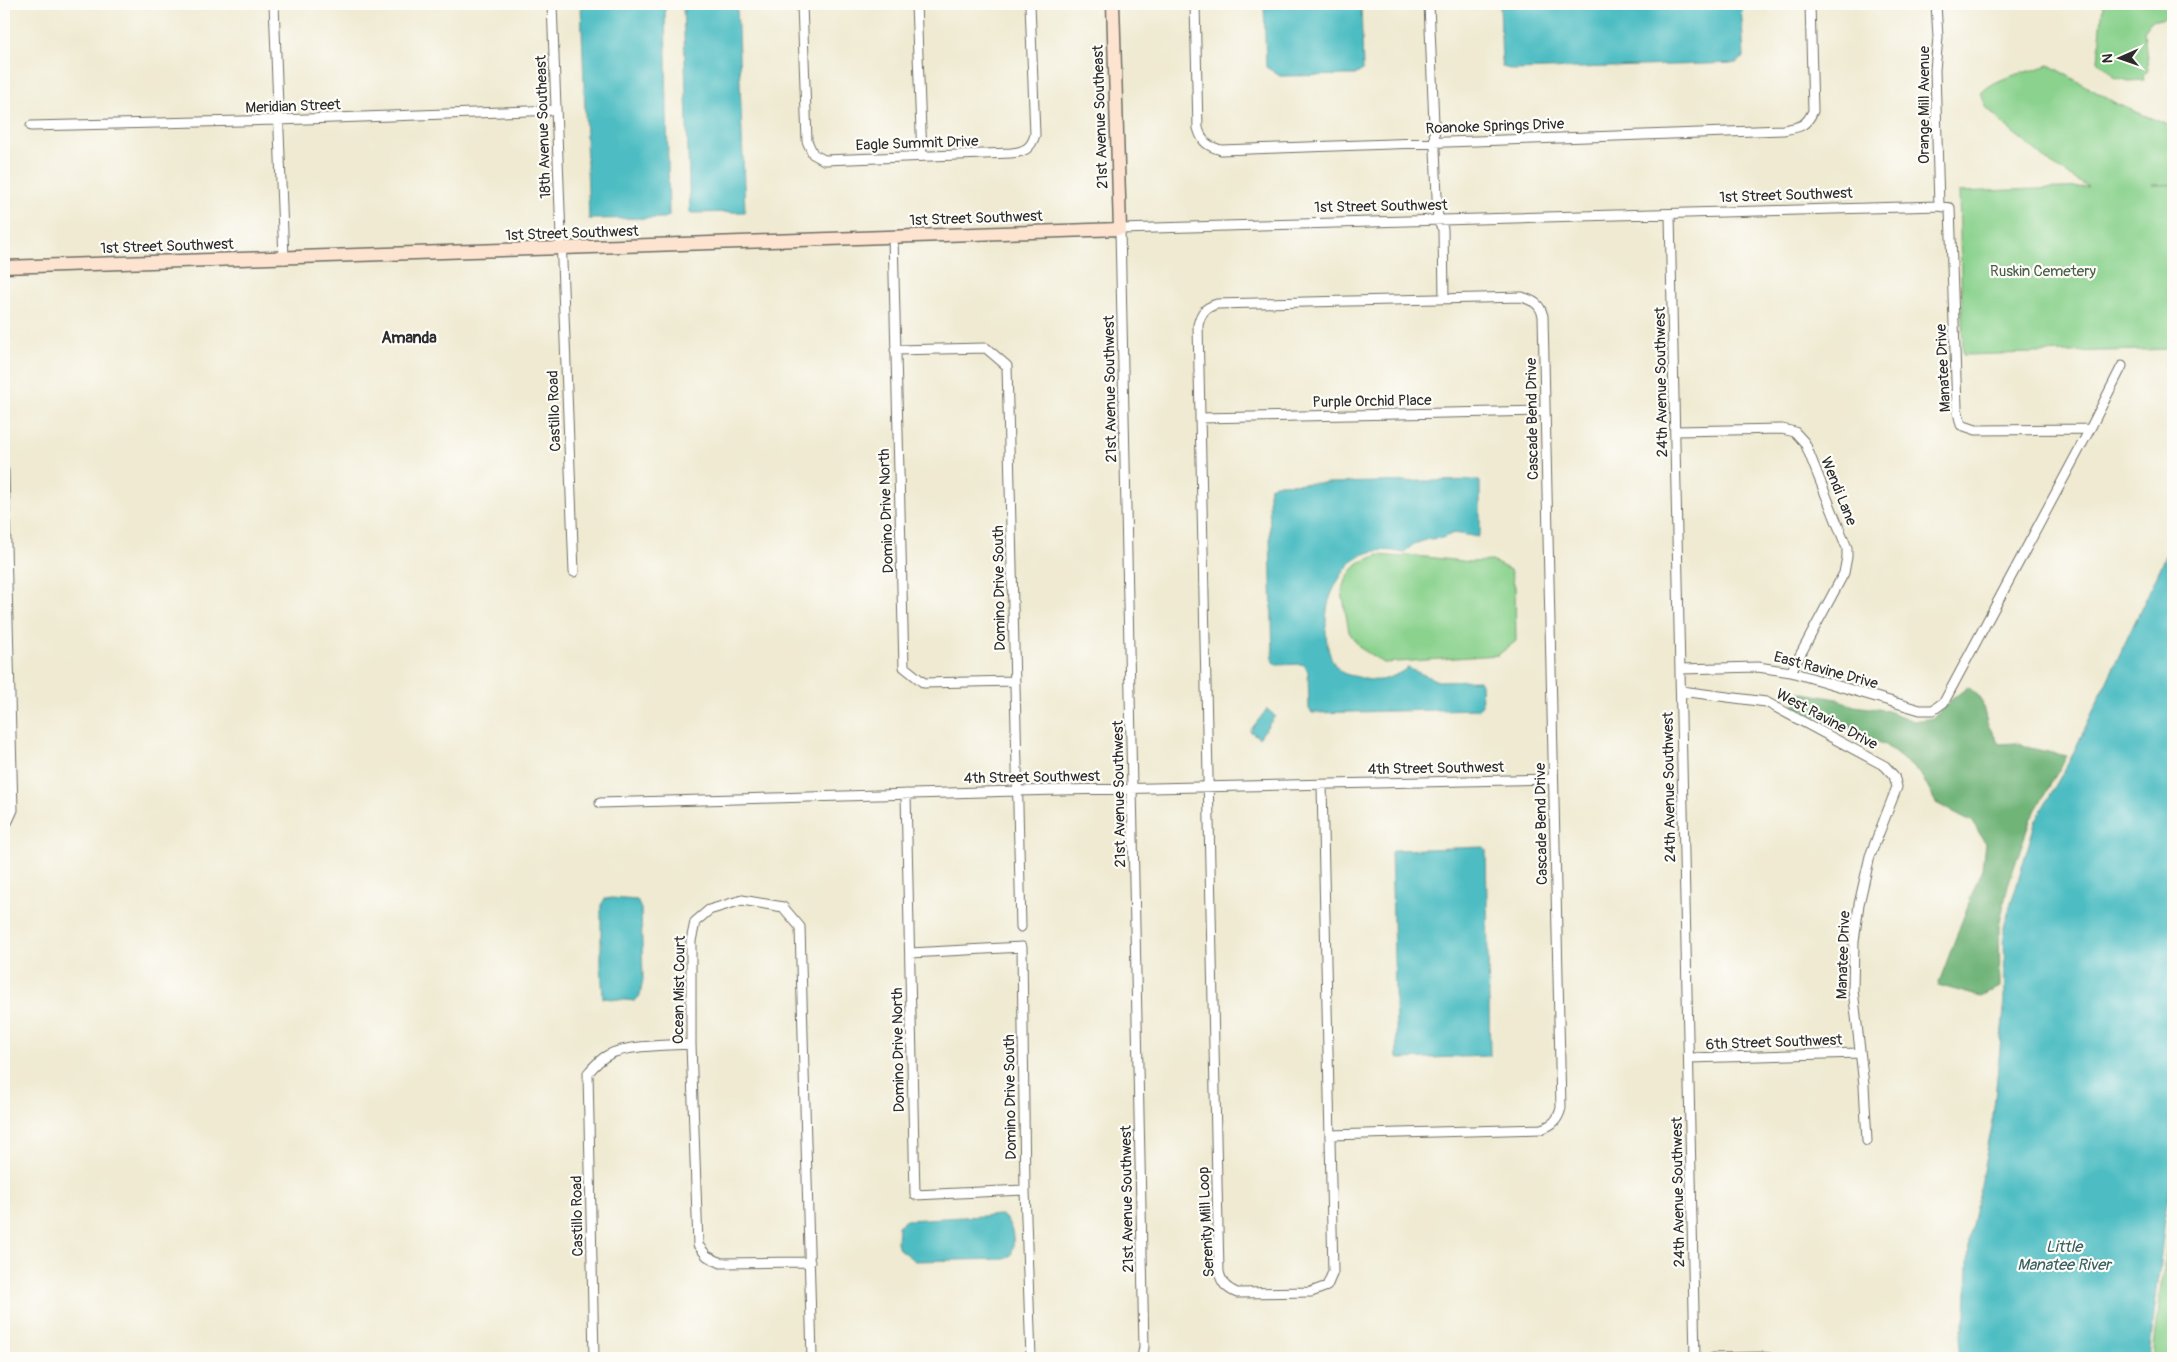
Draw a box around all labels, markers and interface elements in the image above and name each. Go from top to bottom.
north arrow [2094,32,2144,82]
street label: 21st Avenue Southeast [1088,44,1113,189]
street label: Orange Mill Avenue [1915,45,1934,164]
text: N [2099,53,2116,63]
street label: 18th Avenue Southeast [531,54,556,199]
street label: Meridian Street [245,95,342,118]
street label: Roanoke Springs Drive [1425,115,1565,138]
street label: Eagle Summit Drive [855,132,979,155]
street label: 1st Street Southwest [1719,184,1854,207]
street label: 1st Street Southwest [1314,196,1449,217]
street label: 1st Street Southwest [909,207,1044,230]
street label: 1st Street Southwest [505,222,640,245]
street label: 1st Street Southwest [100,235,235,258]
park label: Ruskin Cemetery [1990,262,2097,281]
street label: 24th Avenue Southwest [1651,306,1672,457]
street label: 21st Avenue Southwest [1100,314,1121,463]
street label: Manatee Drive [1932,323,1955,413]
district label: Amanda [381,328,437,348]
street label: Cascade Bend Drive [1522,357,1543,480]
street label: Castillo Road [544,370,565,452]
street label: Purple Orchid Place [1312,391,1432,412]
street label: Domino Drive North [875,448,898,574]
street label: Wendi Lane [1816,454,1861,529]
street label: Domino Drive South [989,525,1010,651]
street label: East Ravine Drive [1772,647,1881,694]
street label: West Ravine Drive [1773,685,1881,754]
street label: 24th Avenue Southwest [1659,711,1680,862]
street label: 21st Avenue Southwest [1109,719,1130,868]
street label: 4th Street Southwest [1368,758,1505,779]
street label: Cascade Bend Drive [1531,762,1552,885]
street label: 4th Street Southwest [964,767,1101,788]
street label: Manatee Drive [1832,910,1855,1000]
street label: Ocean Mist Court [669,935,690,1044]
street label: Domino Drive North [888,987,909,1113]
street label: 6th Street Southwest [1705,1031,1844,1054]
street label: Domino Drive South [1000,1034,1021,1160]
street label: 24th Avenue Southwest [1668,1116,1689,1267]
street label: 21st Avenue Southwest [1117,1124,1138,1273]
street label: Serenity Mill Loop [1194,1166,1219,1278]
street label: Castillo Road [567,1175,588,1257]
water label: Little Manatee River [2017,1237,2113,1275]

